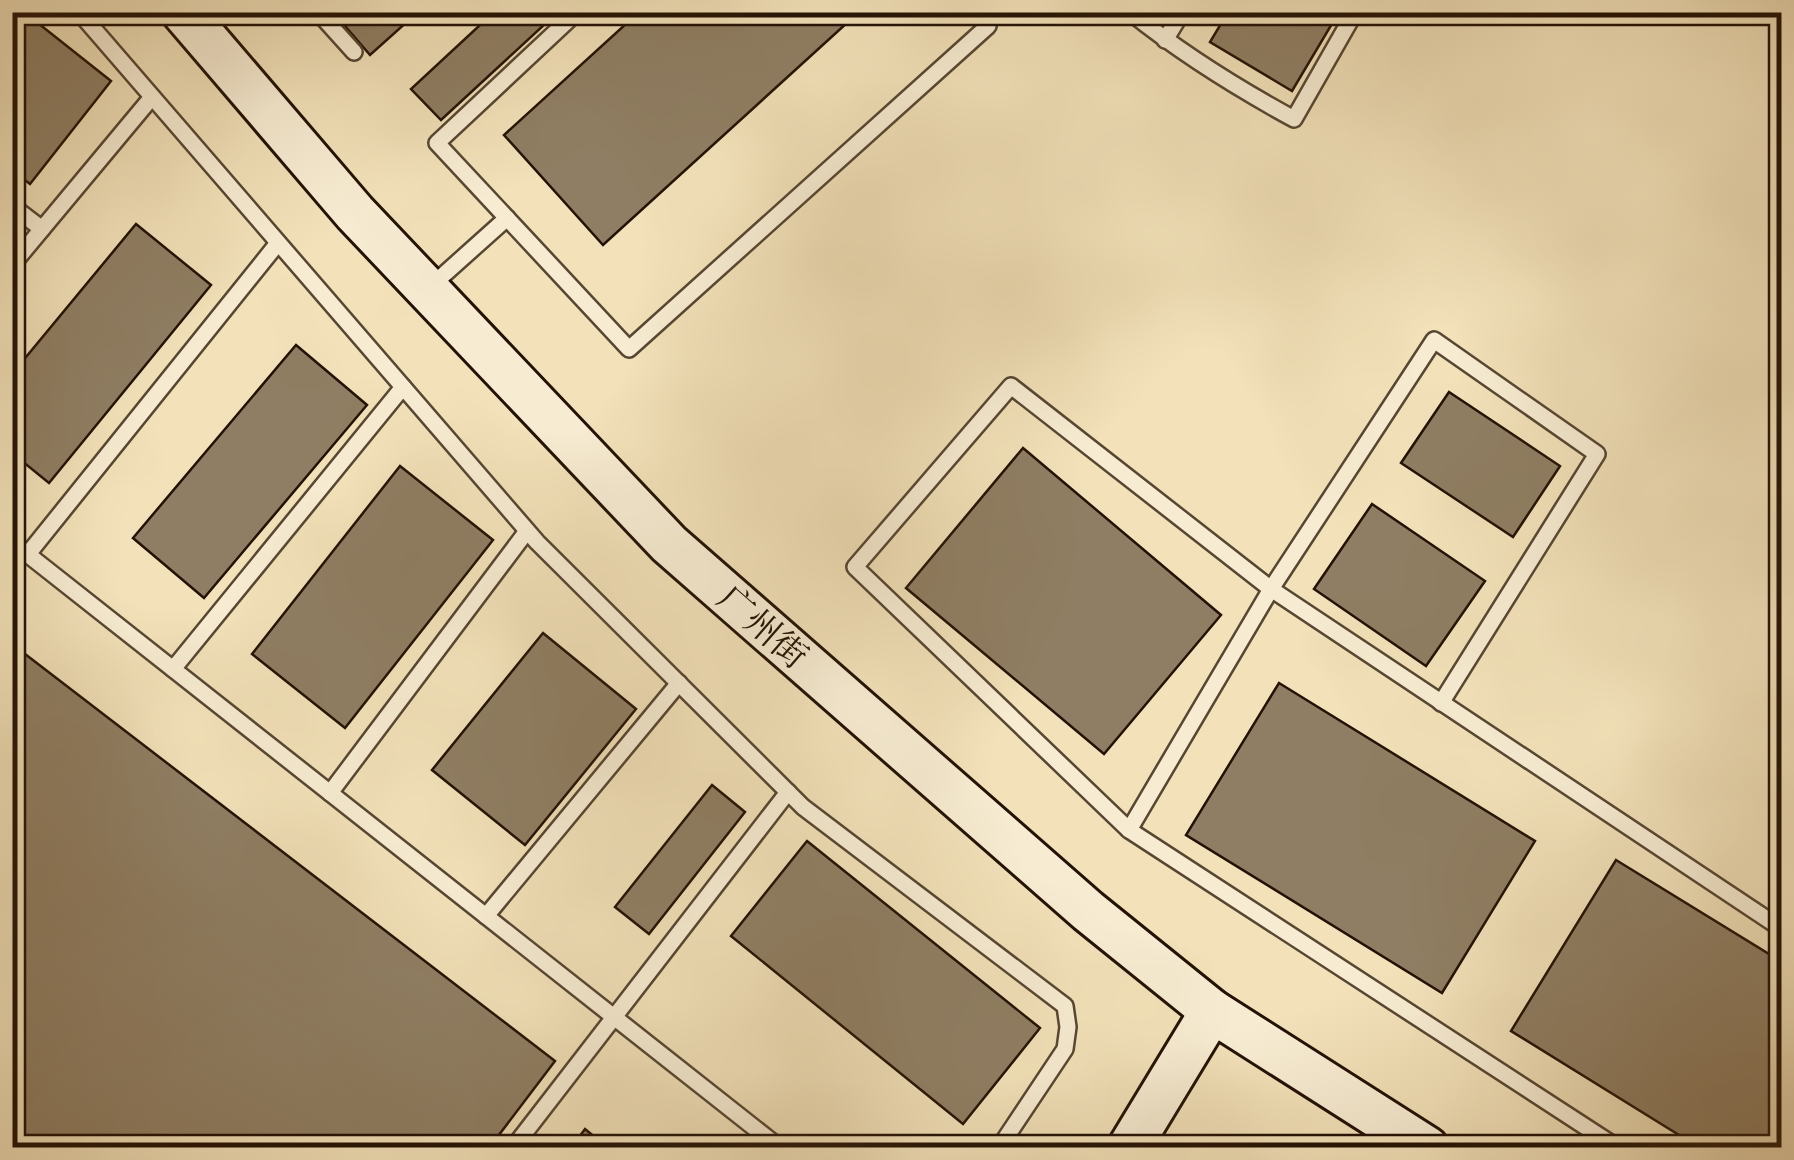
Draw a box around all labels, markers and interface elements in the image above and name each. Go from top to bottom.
street label: 广州街 [708,577,816,679]

